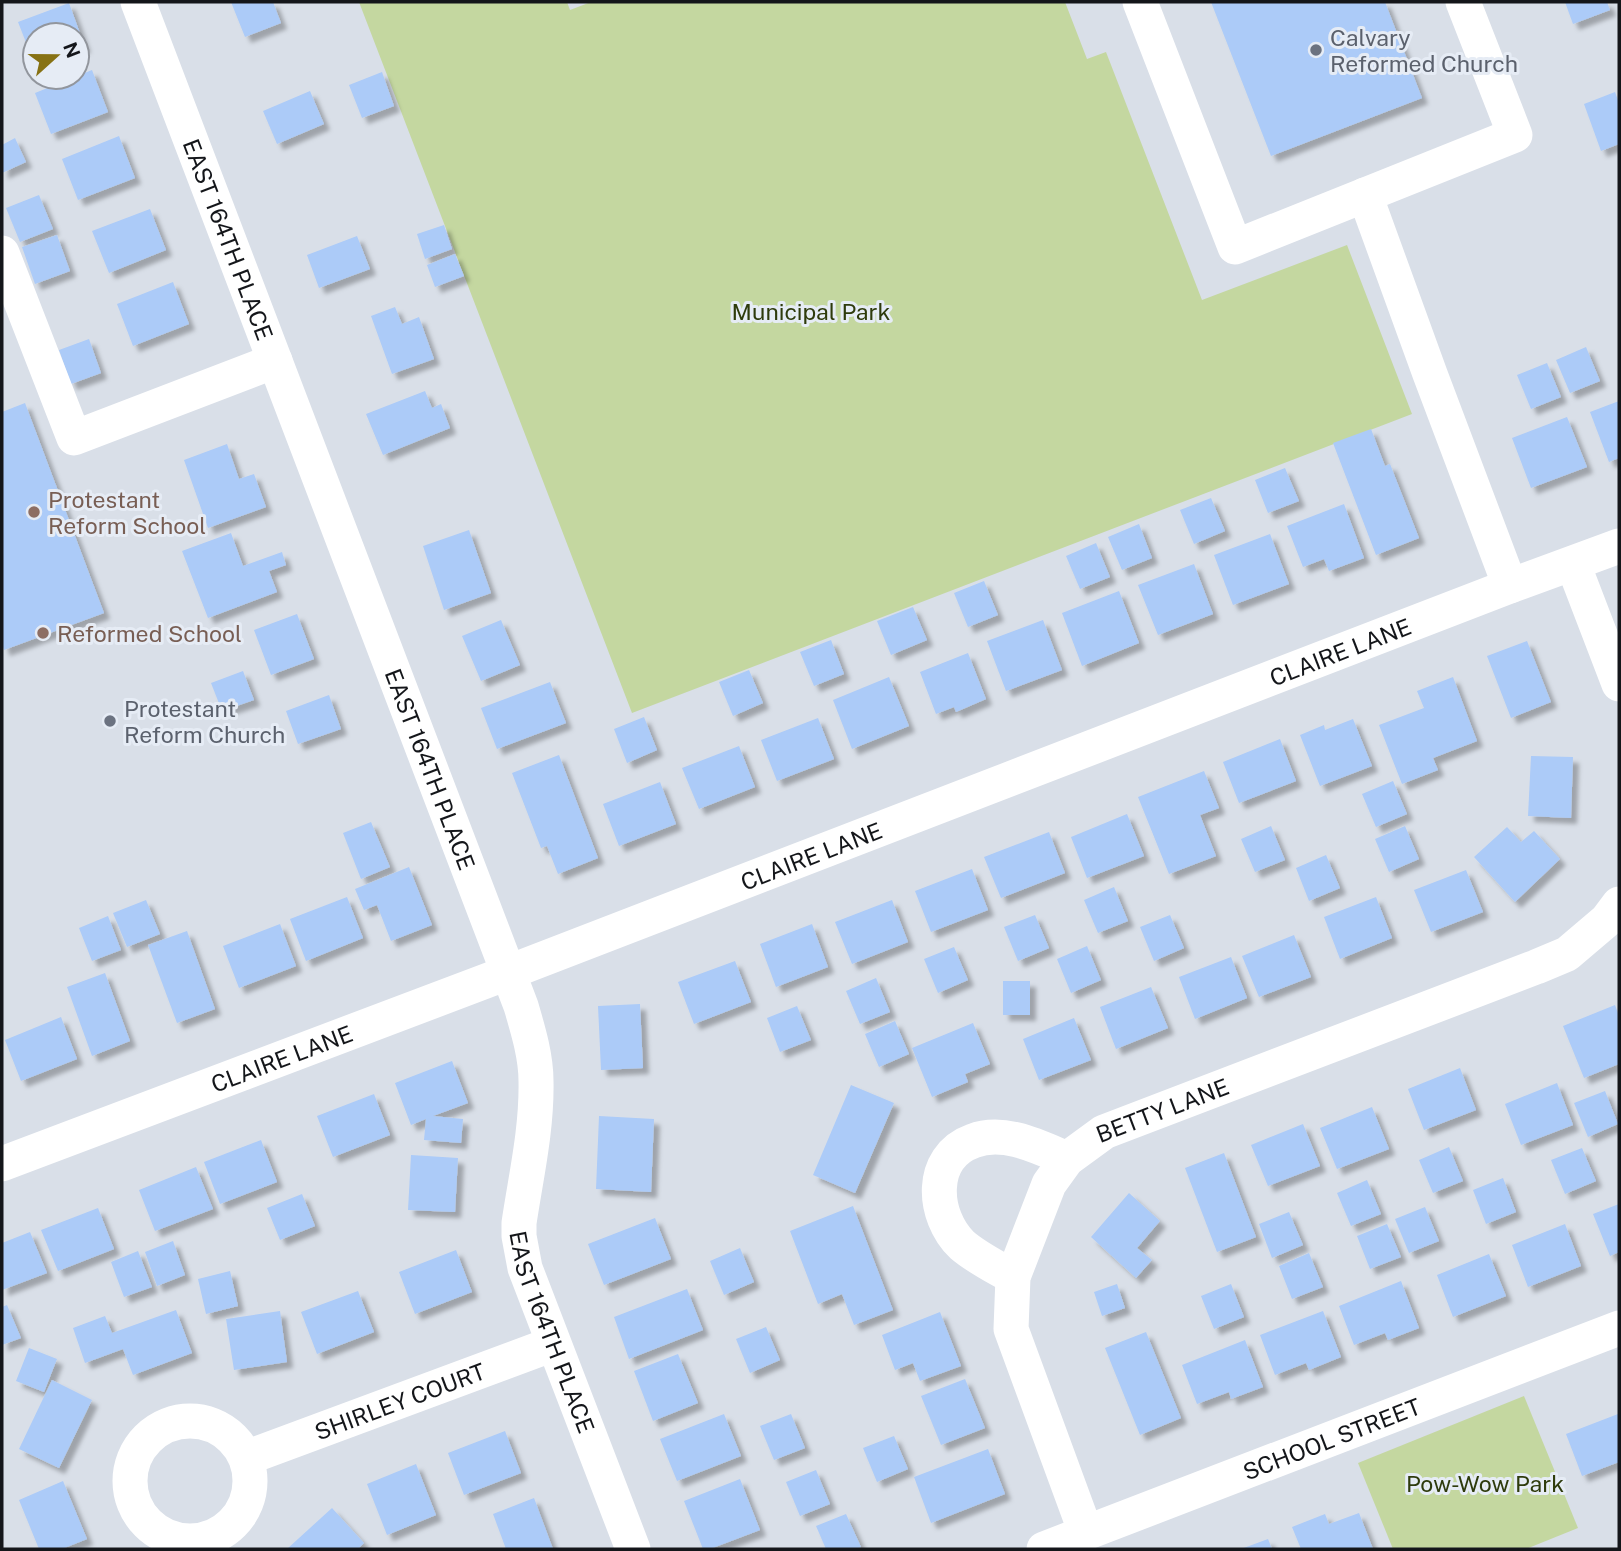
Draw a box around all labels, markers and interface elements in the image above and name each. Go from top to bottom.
north arrow [21,21,91,91]
place label: Calvary Reformed Church [1330,24,1518,77]
text: N [59,39,85,61]
marker: Calvary Reformed Church [1308,42,1324,58]
street label: EAST 164TH PLACE [178,135,279,344]
park label: Municipal Park [732,298,891,325]
place label: Protestant Reform School [48,486,206,539]
marker: Protestant Reform School [26,504,42,520]
street label: CLAIRE LANE [1266,612,1415,691]
place label: Reformed School [57,620,242,647]
marker: Reformed School [35,625,51,641]
street label: EAST 164TH PLACE [380,665,481,873]
place label: Protestant Reform Church [124,695,285,748]
marker: Protestant Reform Church [102,713,118,729]
street label: CLAIRE LANE [737,816,886,895]
street label: CLAIRE LANE [207,1019,356,1097]
street label: BETTY LANE [1092,1072,1232,1147]
street label: EAST 164TH PLACE [505,1229,601,1437]
street label: SHIRLEY COURT [311,1357,489,1445]
street label: SCHOOL STREET [1239,1392,1424,1485]
park label: Pow-Wow Park [1406,1470,1564,1497]

